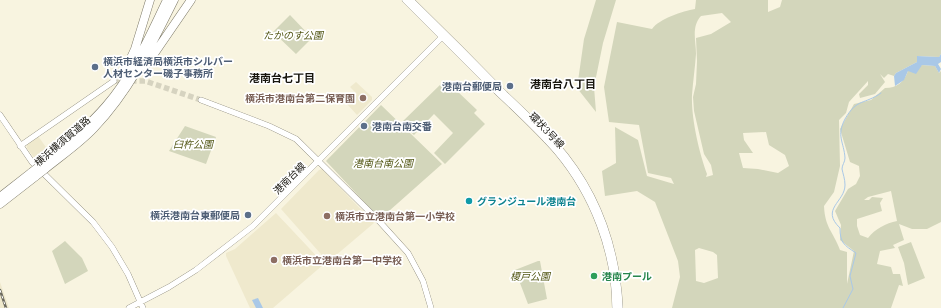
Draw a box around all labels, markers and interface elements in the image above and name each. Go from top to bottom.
park label: たかのす公園 [263,29,325,42]
place label: 横浜市経済局横浜市シルバー 人材センター磯子事務所 [103,55,233,80]
marker: 横浜市経済局横浜市シルバー 人材センター磯子事務所 [90,62,100,72]
district label: 港南台七丁目 [249,71,315,85]
district label: 港南台八丁目 [530,77,596,91]
place label: 港南台郵便局 [442,80,502,93]
marker: 港南台郵便局 [505,81,515,91]
place label: 横浜市港南台第二保育園 [245,92,355,105]
marker: 横浜市港南台第二保育園 [358,93,368,103]
street label: 環状3号線 [526,109,567,151]
street label: 横浜横須賀道路 [32,114,93,169]
place label: 港南台南交番 [372,120,432,133]
marker: 港南台南交番 [359,121,369,131]
park label: 臼杵公園 [173,138,215,151]
park label: 港南台南公園 [353,157,415,170]
street label: 港南台線 [271,160,308,197]
place label: グランジュール港南台 [477,195,576,208]
marker: グランジュール港南台 [464,196,474,206]
place label: 横浜港南台東郵便局 [150,209,240,222]
marker: 横浜港南台東郵便局 [243,210,253,220]
place label: 横浜市立港南台第一小学校 [335,210,455,223]
marker: 横浜市立港南台第一小学校 [322,211,332,221]
place label: 横浜市立港南台第一中学校 [282,254,402,267]
marker: 横浜市立港南台第一中学校 [269,255,279,265]
park label: 榎戸公園 [510,270,552,283]
place label: 港南プール [602,270,652,283]
marker: 港南プール [589,271,599,281]

